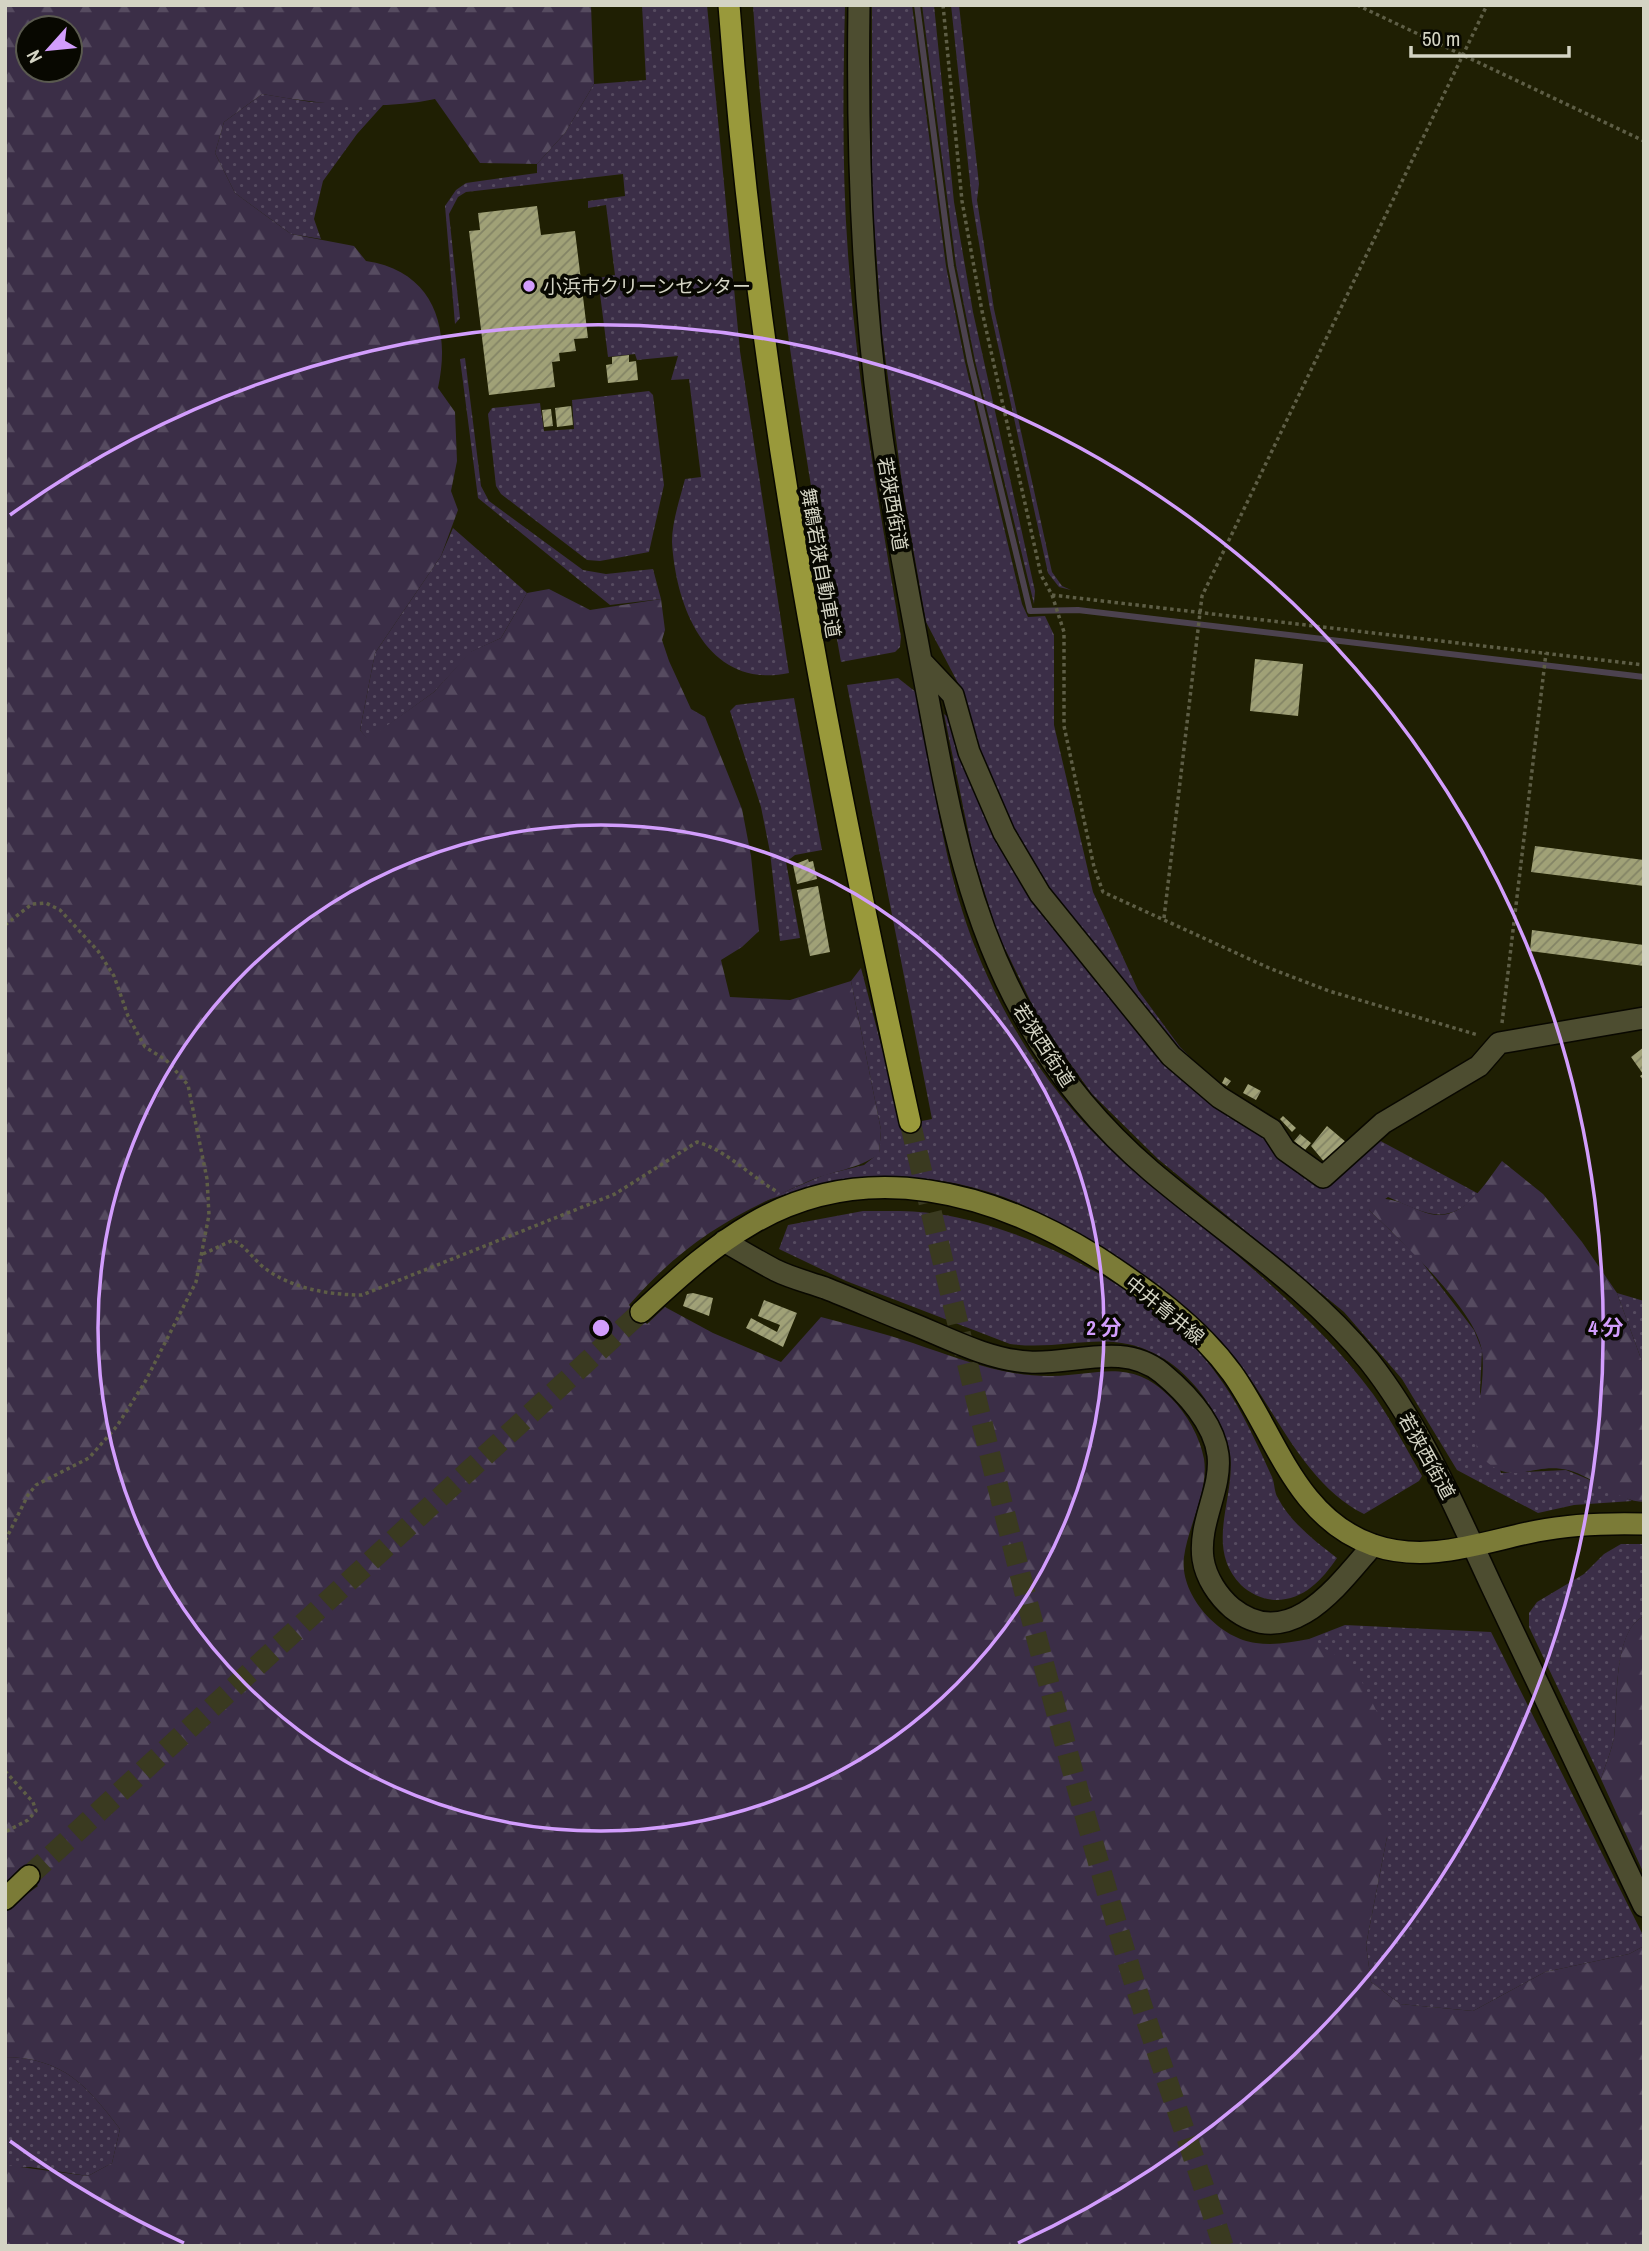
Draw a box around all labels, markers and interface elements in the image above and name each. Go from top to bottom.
north arrow [14,14,84,84]
scale bar [1411,14,1568,58]
text: 50 m [1422,24,1460,53]
text: N [20,46,48,68]
place label: 小浜市クリーンセンター [543,273,751,299]
marker: 小浜市クリーンセンター [521,278,537,294]
street label: 若狭西街道 [872,455,914,553]
street label: 舞鶴若狭自動車道 [795,486,847,640]
street label: 若狭西街道 [1007,998,1081,1092]
street label: 中井青井線 [1120,1270,1210,1350]
text: 2 分 [1086,1313,1122,1342]
text: 4 分 [1588,1313,1624,1342]
centre of rings [589,1316,613,1340]
street label: 若狭西街道 [1393,1408,1461,1504]

